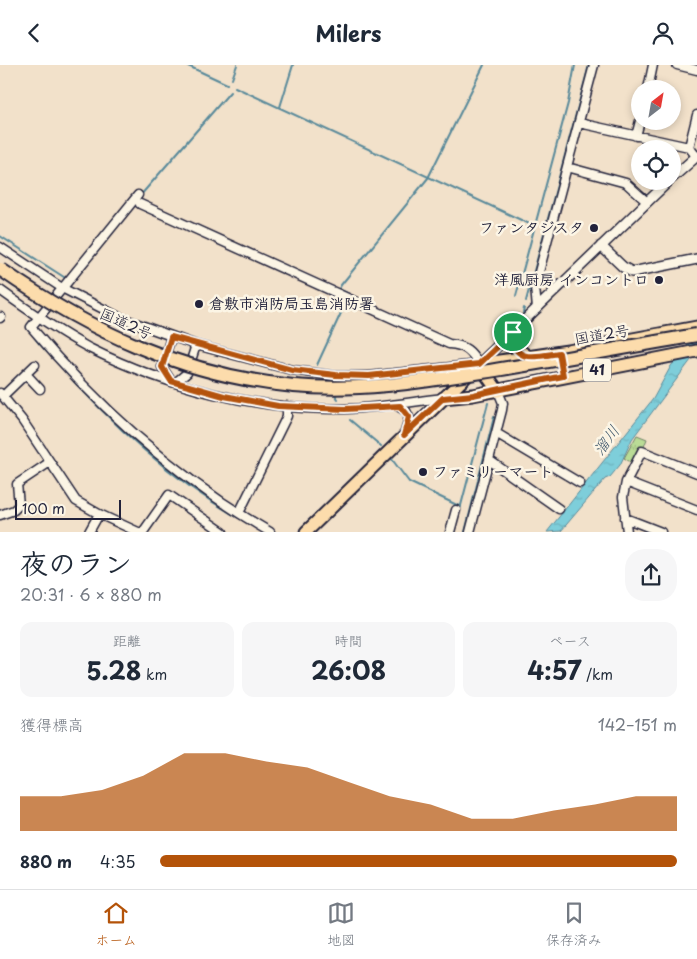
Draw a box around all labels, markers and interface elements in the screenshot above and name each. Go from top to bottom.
text: Milers [315,16,382,49]
icon: back [20,19,48,47]
icon: person [649,19,677,47]
north arrow [631,80,681,130]
map controls [631,80,681,190]
button: locate [631,140,681,190]
place label: ファンタジスタ [479,215,584,238]
marker: ファンタジスタ [588,222,600,234]
place label: 洋風厨房 インコントロ [494,267,649,290]
marker: 洋風厨房 インコントロ [653,274,665,286]
place label: 倉敷市消防局玉島消防署 [209,291,374,314]
marker: 倉敷市消防局玉島消防署 [193,298,205,310]
street label: 国道2号 [97,301,157,344]
pin [492,311,534,353]
street label: 国道2号 [572,317,631,350]
icon: arrive [499,318,527,346]
road number: 41 [583,359,611,381]
water label: 溜川 [586,419,624,459]
place label: ファミリーマート [433,459,554,482]
marker: ファミリーマート [417,466,429,478]
scale bar [15,497,121,520]
text: 100 m [22,498,65,519]
text: 夜のラン [20,541,132,584]
button: share [625,549,677,601]
text: 20:31 · 6 × 880 m [20,582,162,606]
text: 距離 [113,630,141,651]
text: 時間 [334,630,362,651]
text: ペース [550,630,591,651]
text: 5.28 [86,651,142,689]
text: 26:08 [311,651,386,689]
text: 4:57 [527,651,582,689]
text: km [142,664,167,685]
text: /km [582,664,613,685]
text: 獲得標高 [20,712,84,736]
text: 142–151 m [598,712,677,736]
text: 880 m [20,849,72,873]
text: 4:35 [100,849,136,873]
tab: ホーム [95,899,137,950]
tab: 地図 [327,899,355,950]
tab: 保存済み [546,899,602,950]

